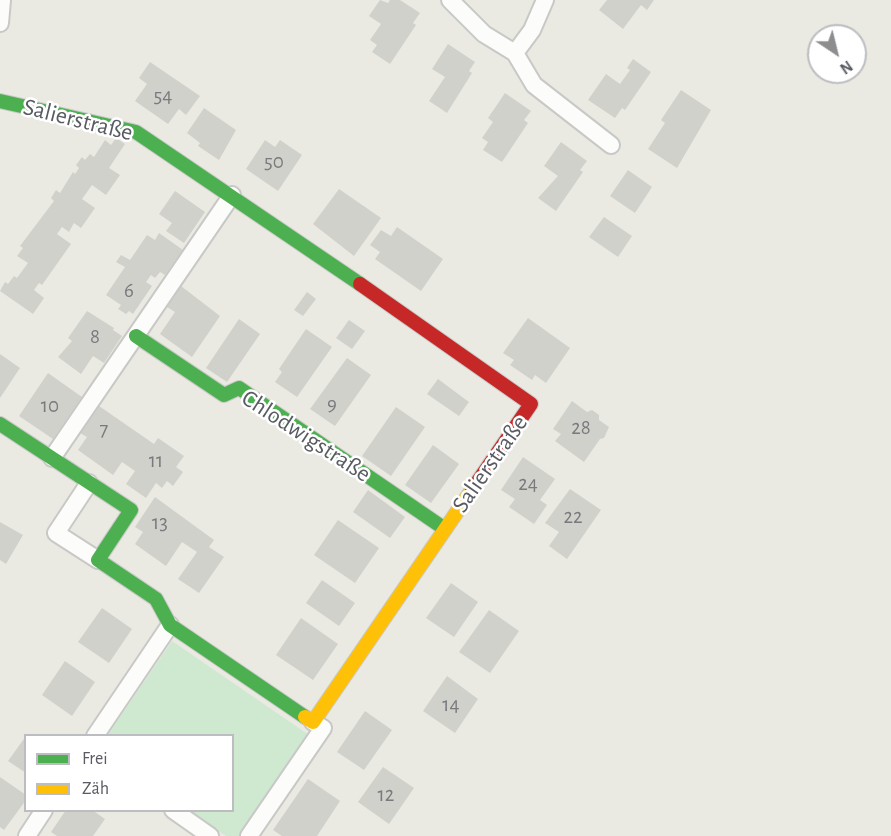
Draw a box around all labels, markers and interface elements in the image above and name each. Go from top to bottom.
north arrow [807,24,867,84]
text: N [837,57,855,77]
house number: 54 [154,83,172,109]
street label: Salierstraße [20,92,136,148]
house number: 50 [264,149,284,175]
house number: 6 [124,278,134,304]
house number: 8 [90,324,100,350]
street label: Chlodwigstraße [236,384,376,488]
house number: 9 [327,391,337,417]
house number: 10 [41,393,59,419]
street label: Salierstraße [446,410,534,518]
house number: 28 [571,415,591,441]
house number: 7 [100,417,108,443]
house number: 11 [149,448,163,474]
house number: 24 [518,471,538,497]
house number: 22 [563,504,583,530]
house number: 13 [152,510,168,536]
house number: 14 [442,692,460,718]
legend [24,734,234,812]
text: Frei [82,750,108,768]
text: Zäh [82,780,109,798]
house number: 12 [378,782,394,808]

